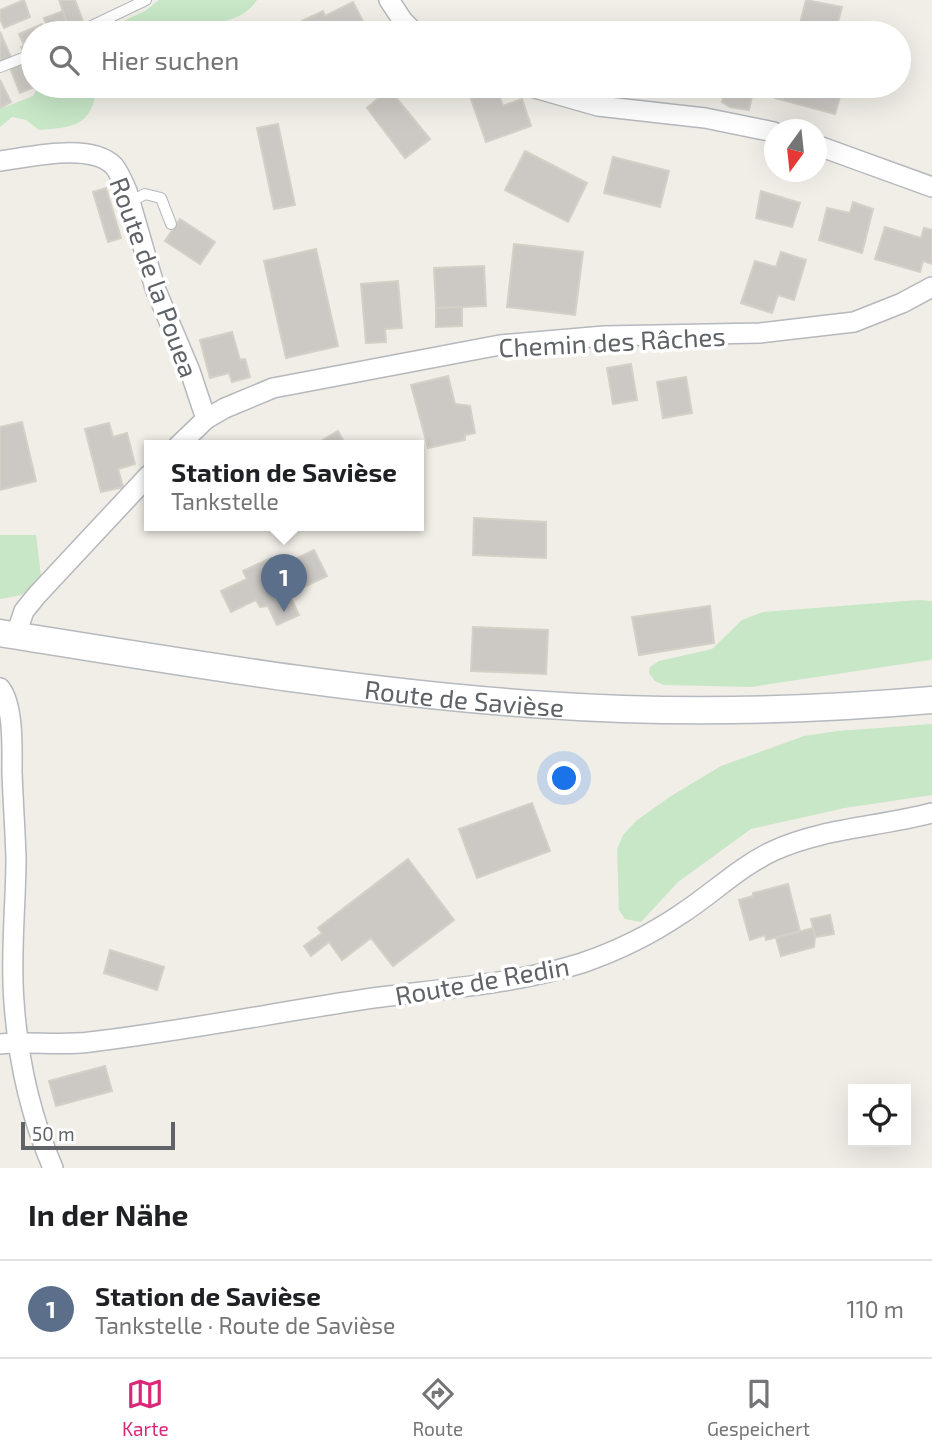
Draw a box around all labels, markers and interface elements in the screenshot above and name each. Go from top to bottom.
search box [21,21,911,98]
icon: search [45,41,83,79]
text: Hier suchen [101,44,239,75]
north arrow [764,119,827,182]
street label: Route de la Pouea [104,173,206,381]
street label: Chemin des Râches [498,320,726,362]
popup [144,440,424,531]
text: Station de Savièse [171,456,397,487]
text: Tankstelle [171,487,279,515]
pin: 1 [261,554,307,612]
street label: Route de Savièse [363,672,565,722]
your location [547,761,581,795]
street label: Route de Redin [393,949,571,1011]
map controls [848,1084,911,1147]
button: locate [848,1084,911,1147]
scale bar [21,1119,175,1151]
text: 50 m [32,1122,75,1145]
text: In der Nähe [28,1196,189,1232]
text: Station de Savièse [95,1280,321,1311]
text: 1 [46,1295,56,1323]
text: 110 m [847,1295,904,1323]
text: Tankstelle · Route de Savièse [95,1311,395,1339]
tab: Karte [122,1375,169,1440]
tab: Route [412,1375,463,1440]
tab: Gespeichert [707,1375,810,1440]

